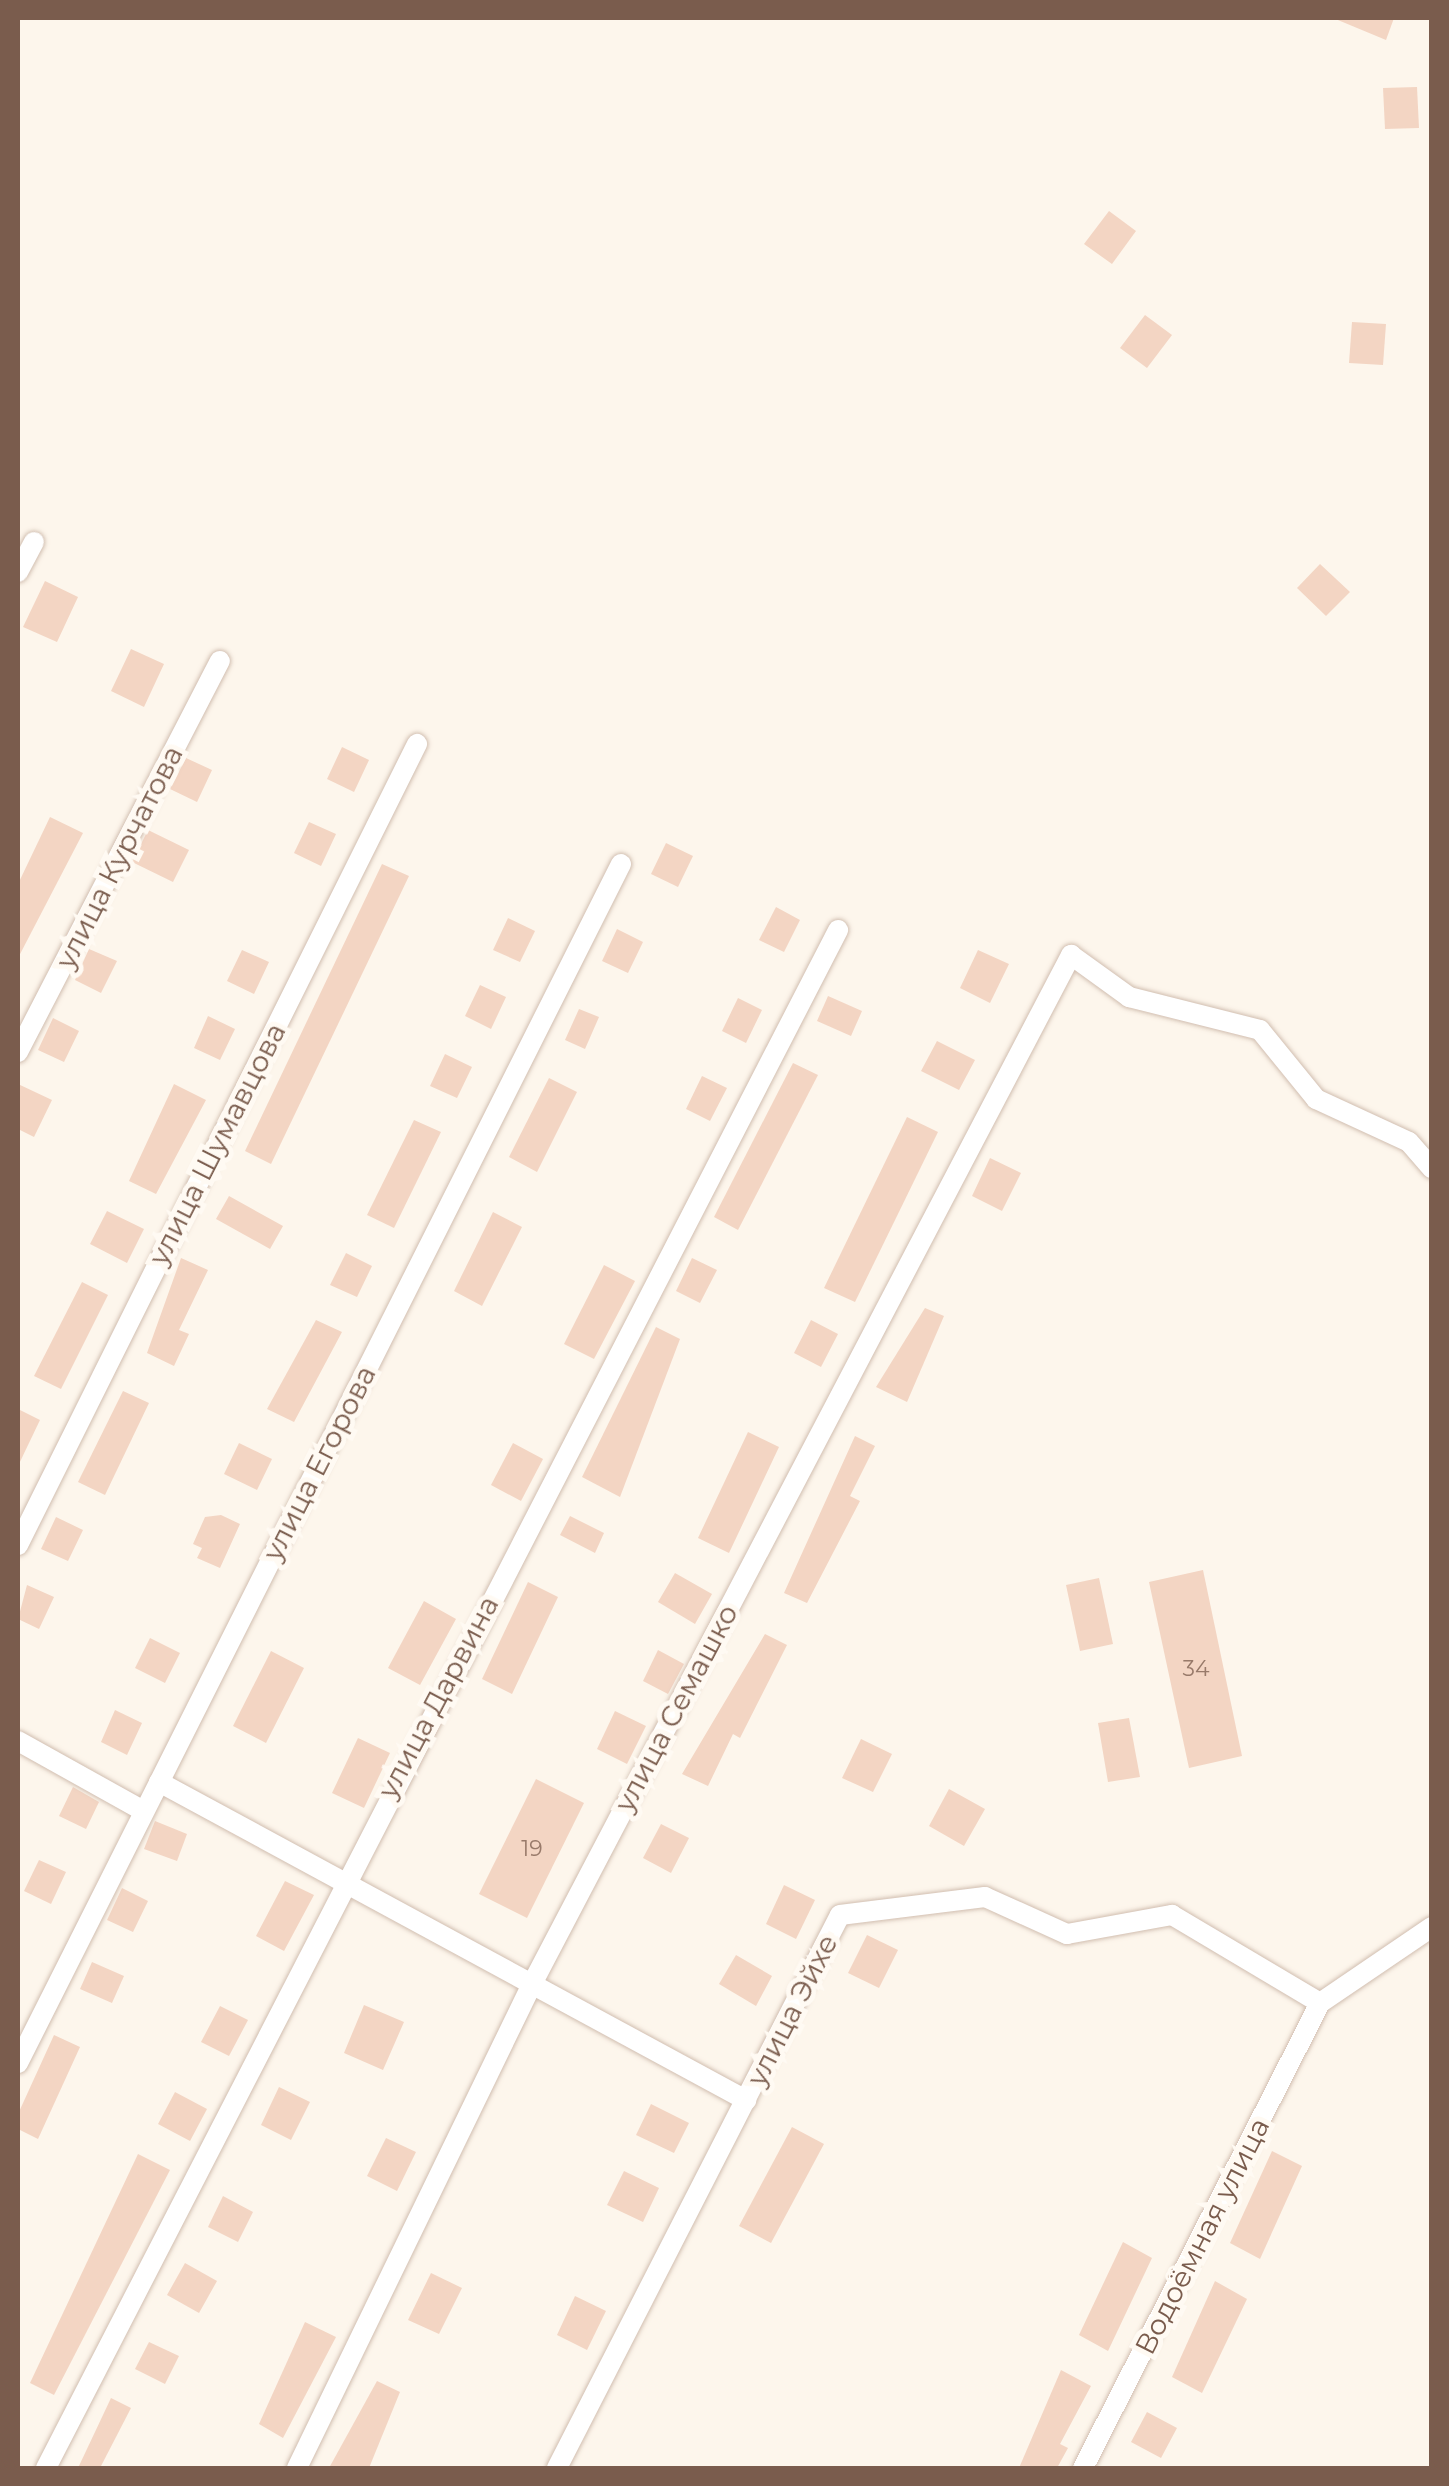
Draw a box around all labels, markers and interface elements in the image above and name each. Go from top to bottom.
street label: улица Курчатова [48,740,190,974]
street label: улица Шумавцова [141,1018,293,1270]
street label: улица Егорова [255,1360,383,1566]
street label: улица Дарвина [371,1590,505,1804]
street label: улица Семашко [607,1599,745,1817]
house number: 34 [1183,1656,1209,1682]
house number: 19 [521,1836,543,1862]
street label: улица Эйхе [740,1929,844,2091]
street label: Водоёмная улица [1128,2112,1276,2360]

